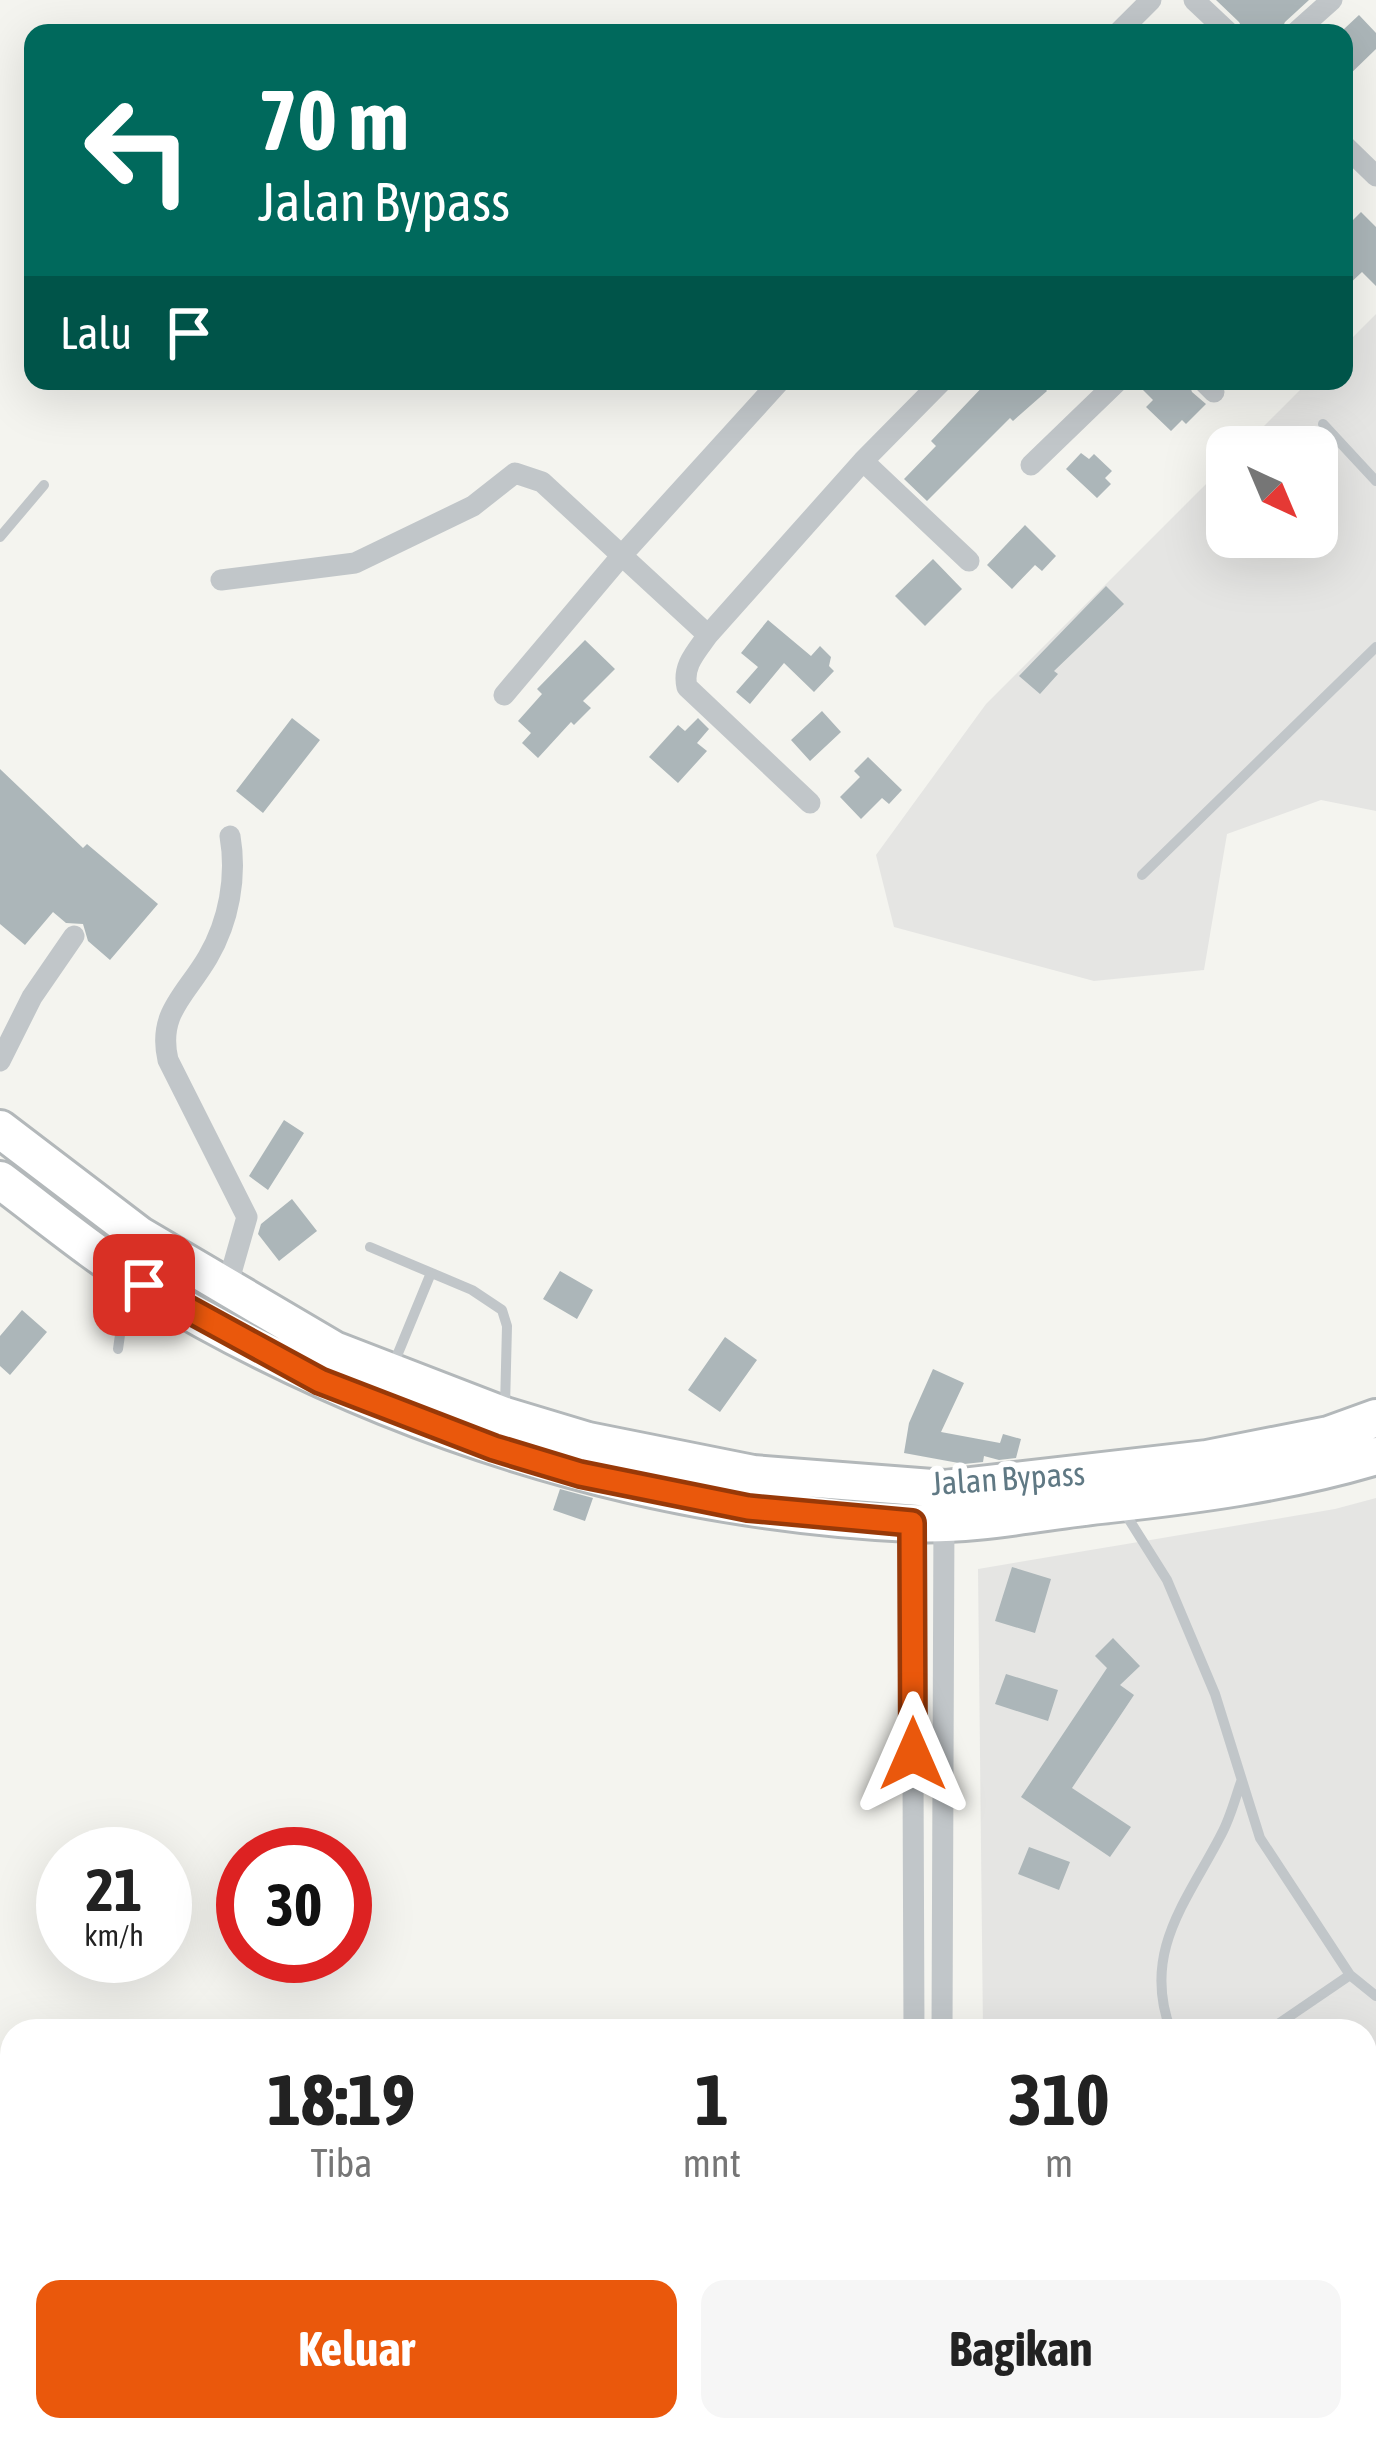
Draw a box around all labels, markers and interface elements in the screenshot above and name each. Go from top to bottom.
icon: left [60,72,216,228]
text: 70 m [258,72,409,168]
text: Jalan Bypass [258,171,510,232]
icon: arrive [156,300,222,366]
text: Lalu [60,307,132,359]
north arrow [1206,426,1338,558]
map controls [1206,426,1338,558]
pin [93,1234,195,1336]
icon: arrive [111,1252,177,1318]
street label: Jalan Bypass [930,1454,1086,1502]
position arrow [850,1691,976,1817]
speed limit sign: 30 [216,1827,372,1983]
text: 21 [86,1855,142,1924]
text: km/h [84,1918,144,1952]
text: 18:19 [267,2058,415,2140]
text: 1 [695,2058,729,2140]
text: 310 [1008,2058,1110,2140]
text: Tiba [310,2141,372,2185]
text: mnt [683,2141,741,2185]
text: m [1045,2141,1073,2185]
button: Keluar [36,2280,677,2418]
button: Bagikan [701,2280,1341,2418]

